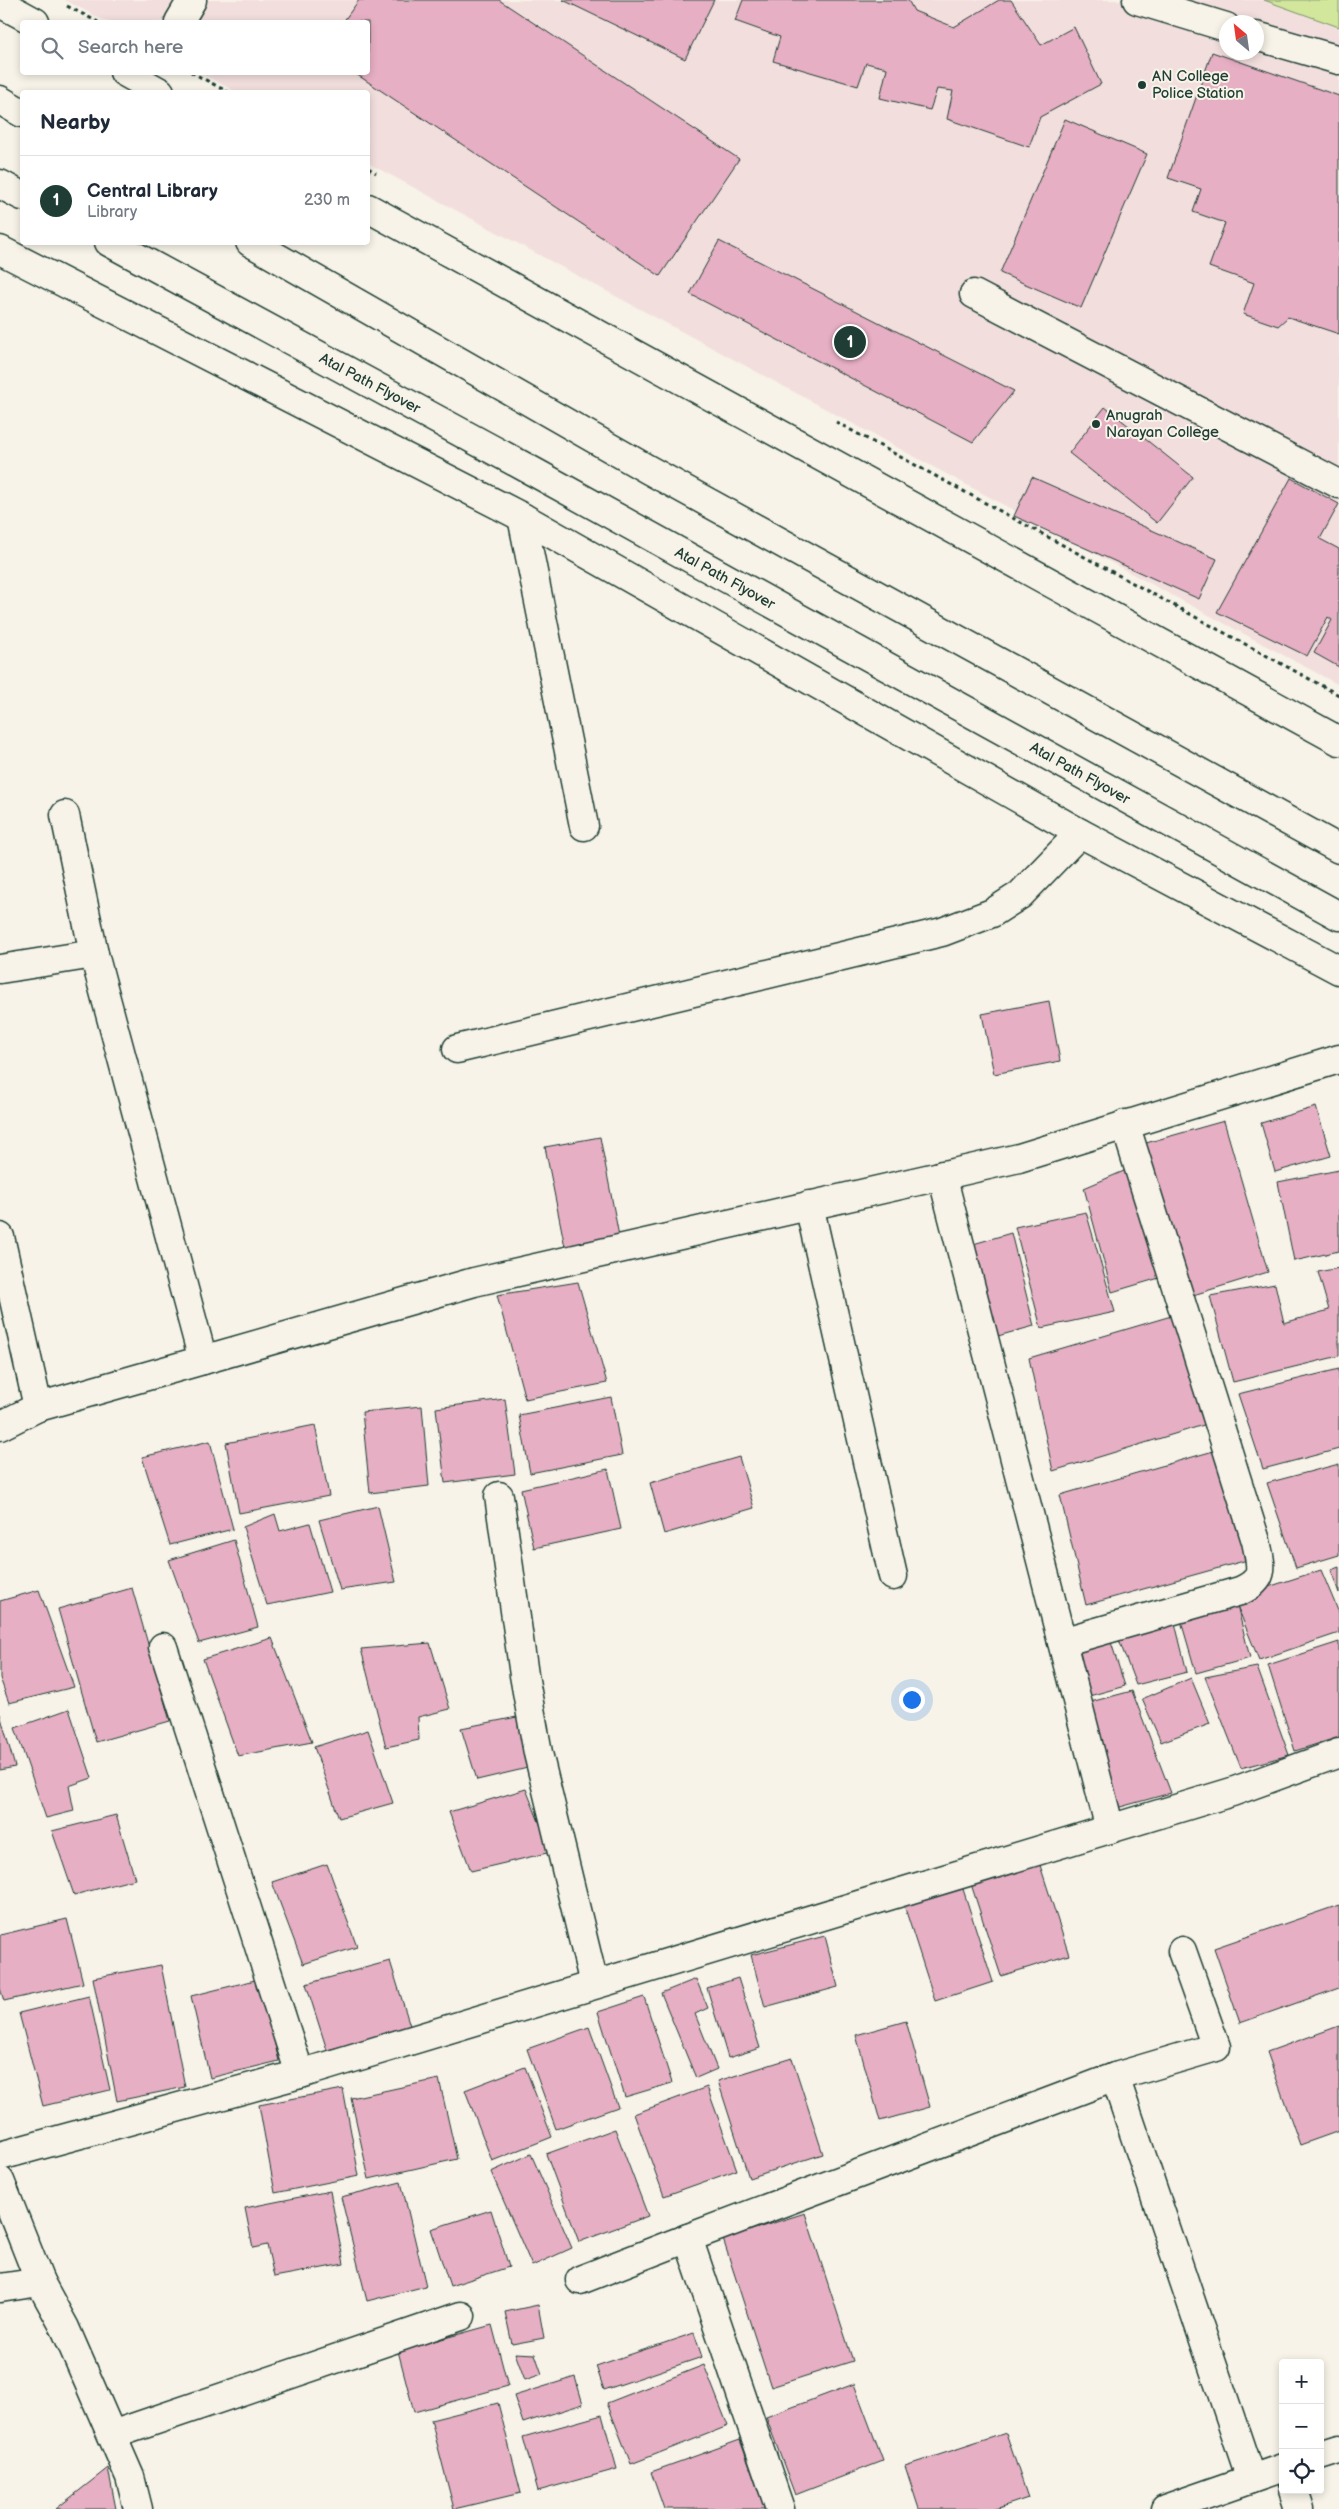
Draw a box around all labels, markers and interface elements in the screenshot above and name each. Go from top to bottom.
north arrow [1219,15,1264,60]
search box [20,20,370,75]
icon: search [38,34,66,62]
text: Search here [78,36,183,59]
place label: AN College Police Station [1152,67,1244,103]
marker: AN College Police Station [1136,79,1148,91]
text: Nearby [40,110,110,135]
text: Central Library [87,180,218,203]
text: 1 [53,191,59,210]
text: 230 m [304,191,350,210]
text: Library [87,203,137,222]
pin: 1 [834,323,866,361]
street label: Atal Path Flyover [316,349,424,418]
place label: Anugrah Narayan College [1106,406,1219,442]
marker: Anugrah Narayan College [1090,418,1102,430]
street label: Atal Path Flyover [671,543,779,614]
street label: Atal Path Flyover [1026,738,1134,809]
your location [899,1687,925,1713]
map controls [1279,2359,1324,2494]
button: + [1279,2359,1324,2404]
button: − [1279,2404,1324,2449]
button: locate [1279,2449,1324,2494]

